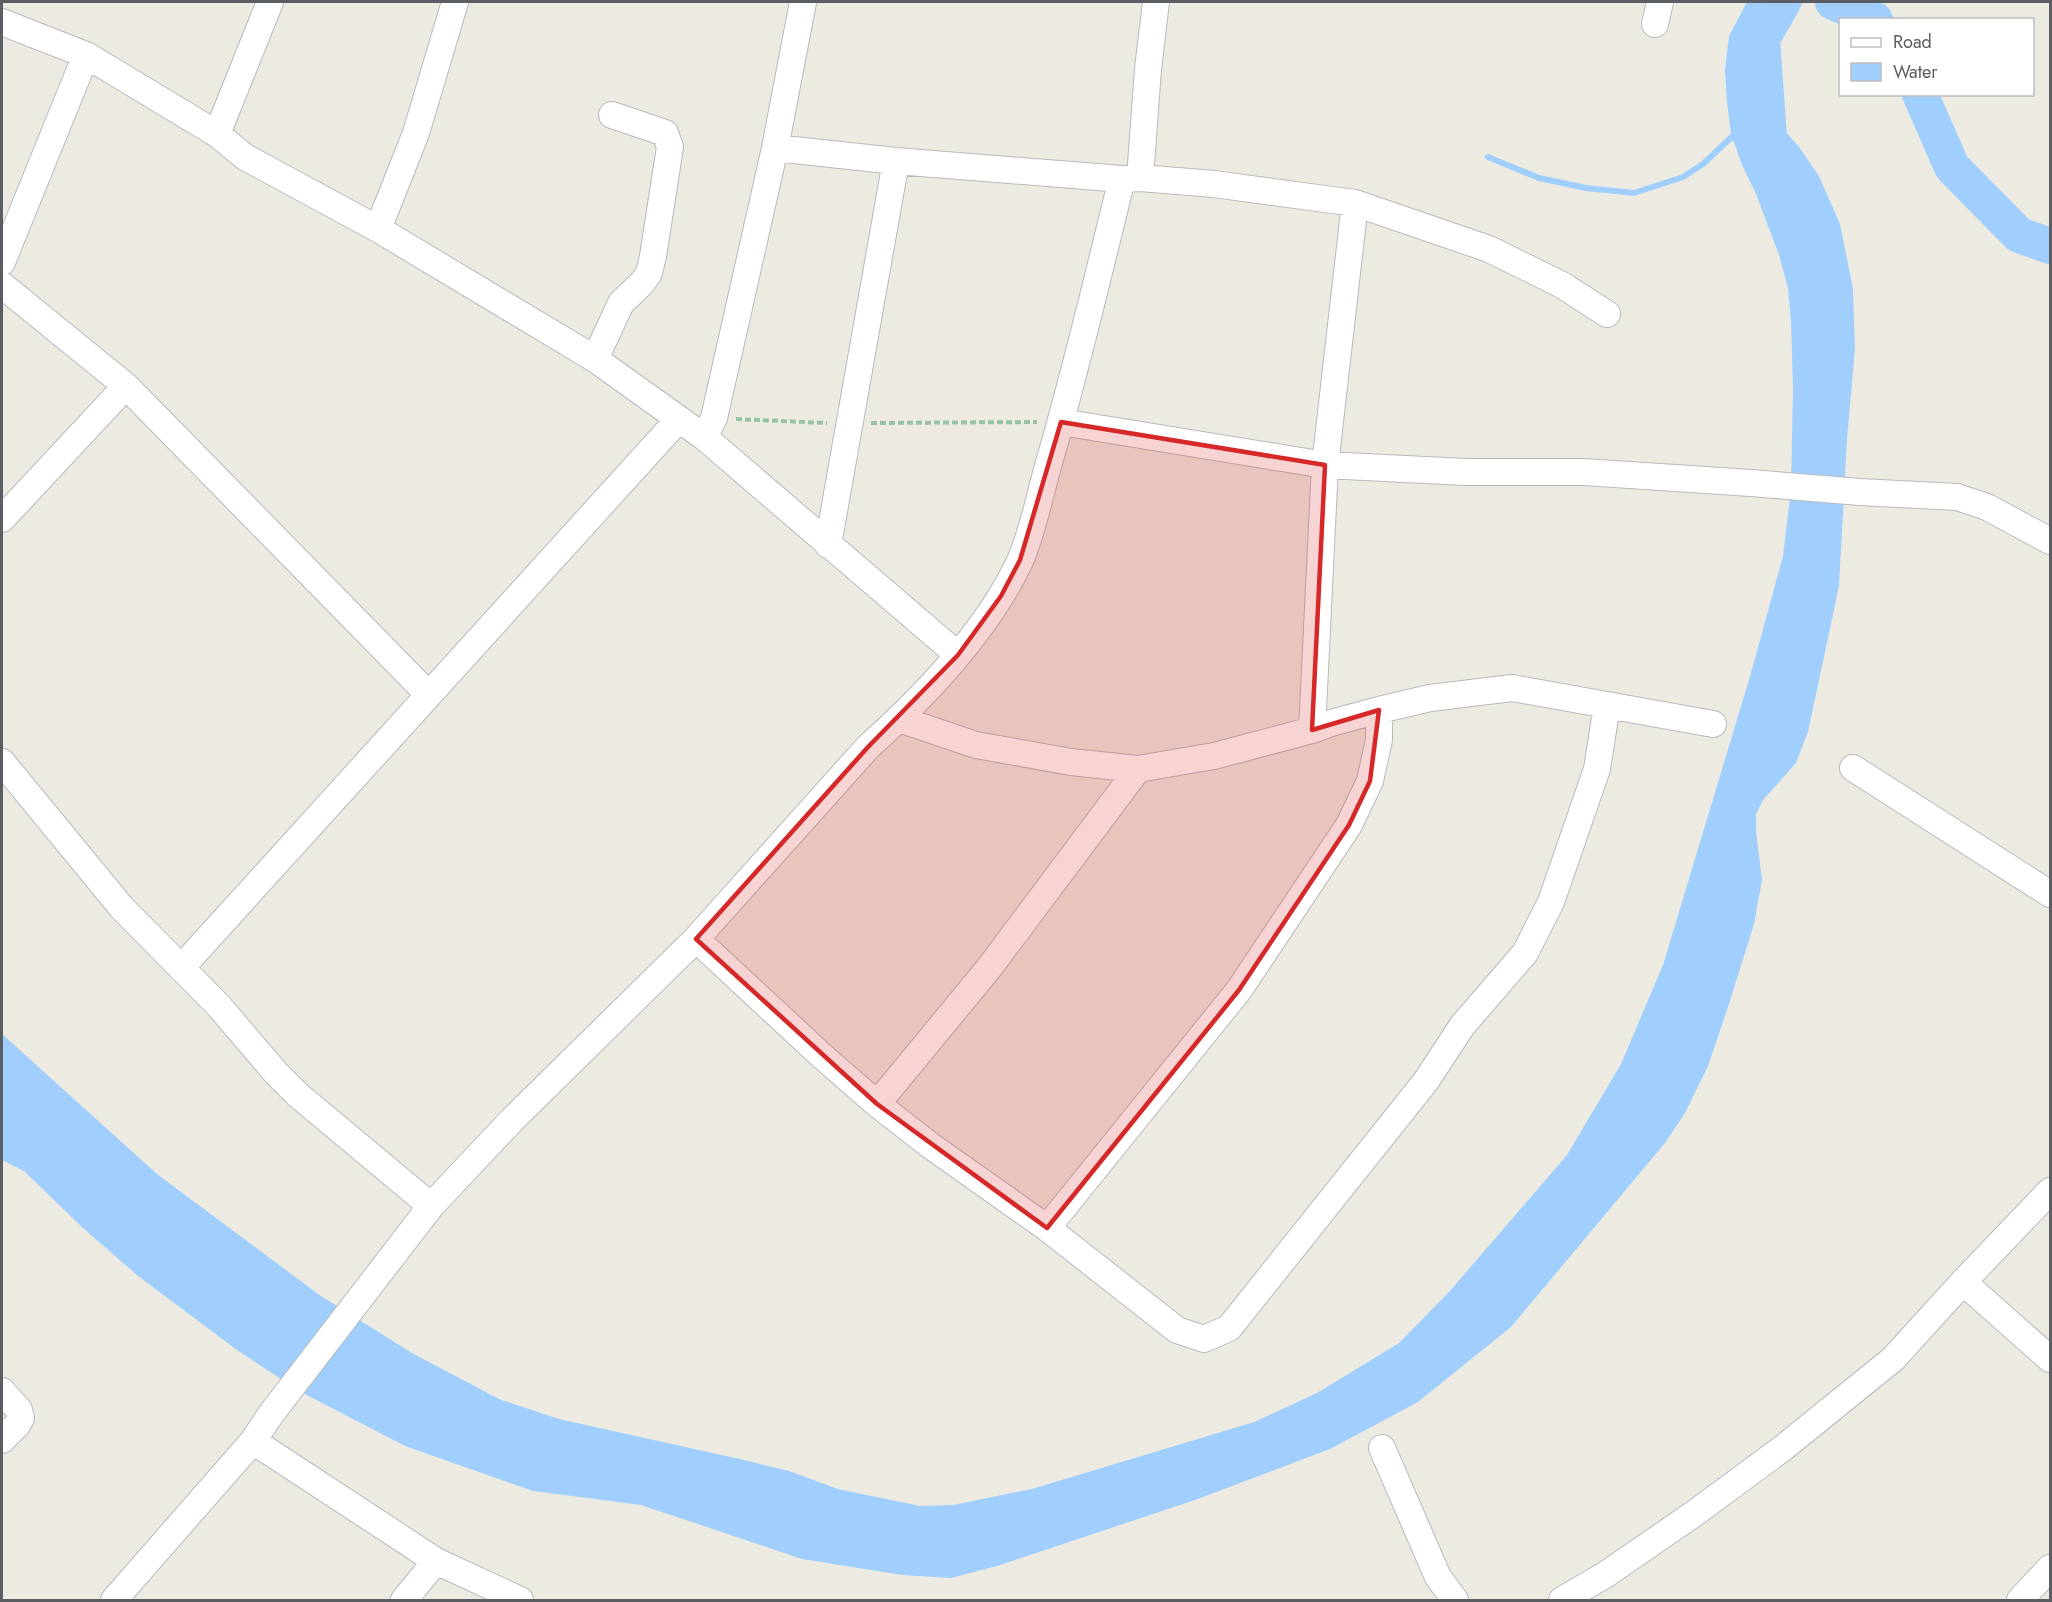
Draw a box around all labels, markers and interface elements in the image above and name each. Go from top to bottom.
legend [1839,18,2034,96]
text: Road [1893,29,1932,55]
text: Water [1893,59,1938,85]

